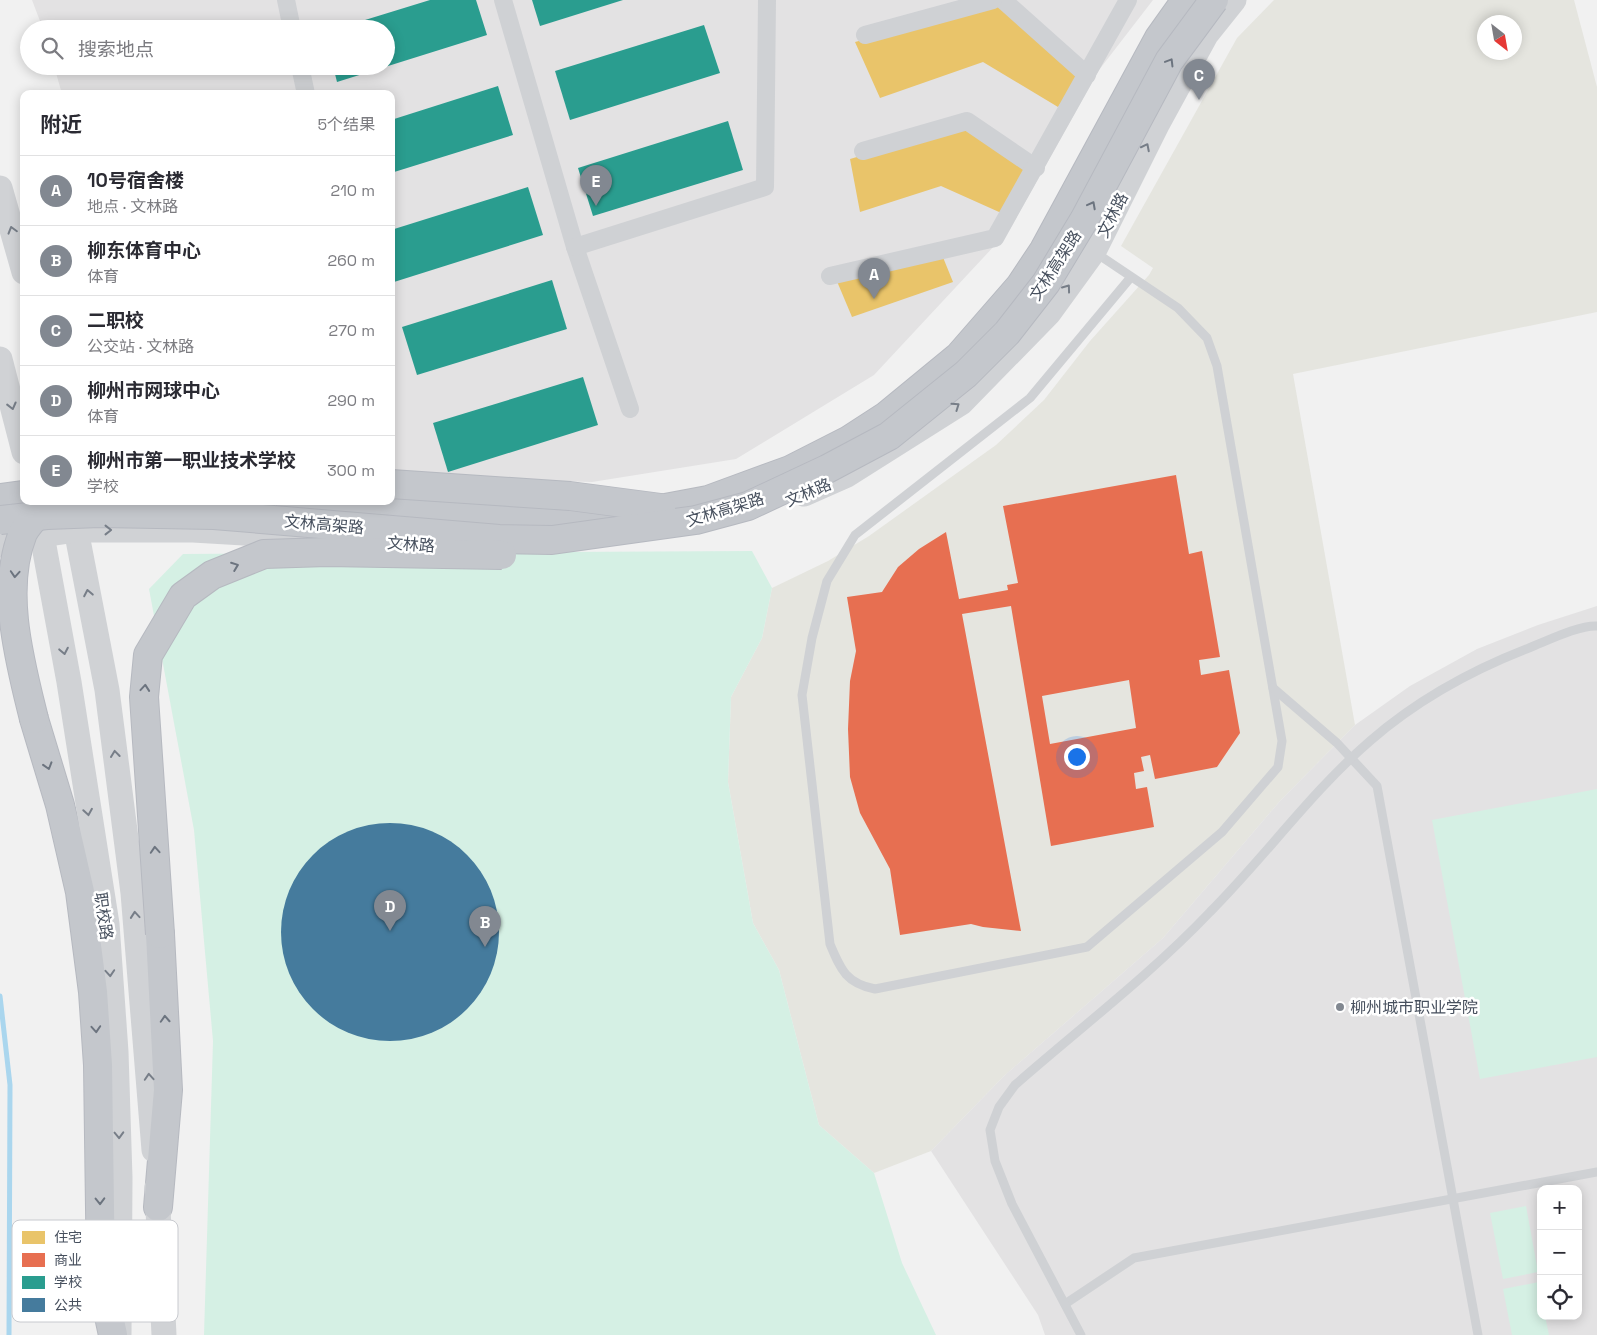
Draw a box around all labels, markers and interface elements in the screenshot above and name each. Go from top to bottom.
north arrow [1477,15,1522,60]
search box [20,20,395,75]
icon: search [38,34,66,62]
text: 搜索地点 [78,37,154,62]
one-way arrow [1163,58,1173,67]
pin: C [1183,59,1215,100]
text: 附近 [40,111,82,138]
text: 5个结果 [317,114,375,135]
one-way arrow [1140,143,1150,152]
pin: E [580,165,612,206]
text: 10号宿舍楼 [87,168,184,193]
text: A [51,180,61,201]
text: 210 m [331,180,375,201]
street label: 文林路 [1092,189,1133,241]
text: 地点 · 文林路 [87,196,178,217]
one-way arrow [1086,201,1096,210]
one-way arrow [7,226,18,235]
street label: 文林高架路 [1025,226,1086,305]
text: 柳东体育中心 [87,238,201,263]
text: B [51,250,61,271]
text: 260 m [327,250,375,271]
pin: A [858,258,890,299]
text: 体育 [87,266,119,287]
one-way arrow [1061,284,1070,294]
text: 二职校 [87,308,144,333]
text: C [51,320,61,341]
text: 270 m [328,320,375,341]
text: 公交站 · 文林路 [87,336,194,357]
text: 柳州市网球中心 [87,378,220,403]
text: D [51,390,61,411]
text: 290 m [327,390,375,411]
one-way arrow [6,401,17,410]
one-way arrow [950,403,960,412]
text: 体育 [87,406,119,427]
text: 柳州市第一职业技术学校 [87,448,296,473]
text: E [52,460,60,481]
text: 300 m [327,460,375,481]
street label: 文林路 [782,473,834,512]
text: 学校 [87,476,119,497]
street label: 文林高架路 [684,488,766,531]
street label: 文林高架路 [283,511,365,538]
one-way arrow [104,525,112,535]
street label: 文林路 [386,532,436,557]
one-way arrow [230,561,239,572]
one-way arrow [9,571,20,579]
one-way arrow [84,589,94,598]
one-way arrow [58,647,68,656]
one-way arrow [139,684,150,692]
your location [1064,744,1090,770]
one-way arrow [110,749,121,757]
one-way arrow [43,761,53,770]
one-way arrow [83,808,93,816]
one-way arrow [149,846,160,854]
pin: D [374,890,406,931]
street label: 职校路 [90,891,117,941]
pin: B [469,906,501,947]
one-way arrow [130,911,141,919]
one-way arrow [105,969,116,977]
place label: 柳州城市职业学院 [1350,997,1478,1018]
marker: 柳州城市职业学院 [1334,1001,1346,1013]
one-way arrow [159,1014,170,1022]
one-way arrow [90,1025,101,1033]
one-way arrow [144,1072,155,1080]
one-way arrow [114,1132,124,1139]
map controls [1537,1185,1582,1320]
button: + [1537,1185,1582,1230]
one-way arrow [95,1198,105,1205]
legend [12,1220,178,1322]
text: 住宅 [54,1228,82,1246]
button: − [1537,1230,1582,1275]
text: 商业 [54,1251,82,1269]
text: 学校 [54,1273,82,1291]
button: locate [1537,1275,1582,1320]
text: 公共 [54,1296,82,1314]

